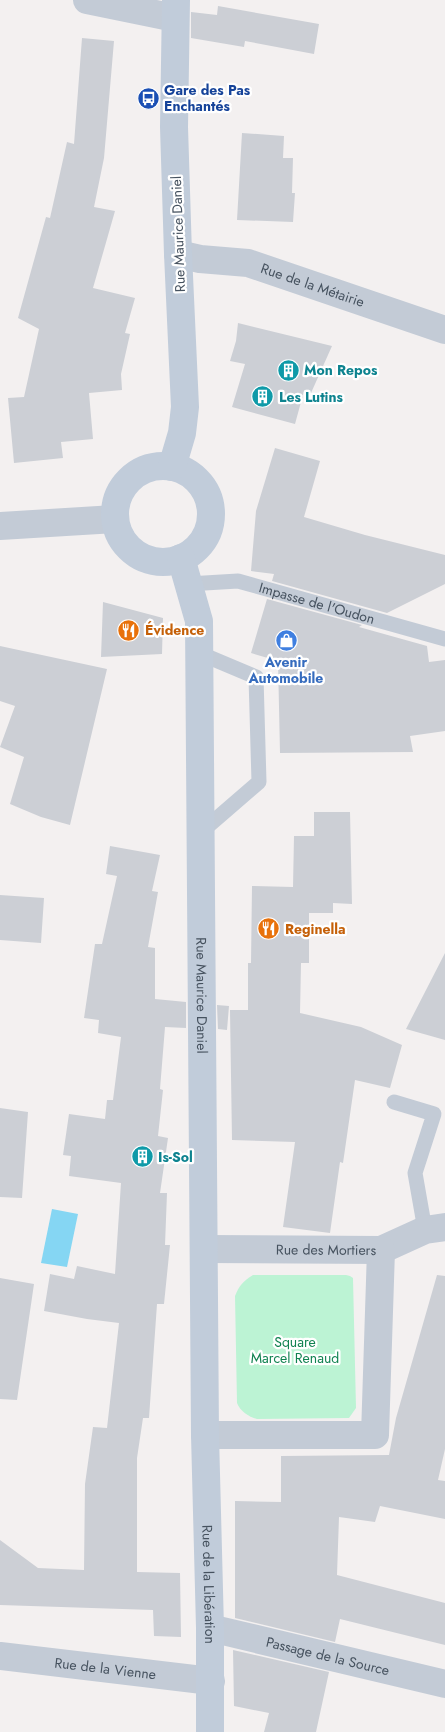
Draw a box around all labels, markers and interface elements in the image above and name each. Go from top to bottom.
place label: Gare des Pas Enchantés [164,80,251,116]
bus stop icon: Gare des Pas Enchantés [136,86,160,110]
street label: Rue Maurice Daniel [166,176,190,292]
street label: Rue de la Métairie [258,258,367,312]
building icon: Mon Repos [276,358,300,382]
place label: Mon Repos [304,360,378,380]
building icon: Les Lutins [251,385,275,409]
place label: Les Lutins [279,387,344,407]
street label: Impasse de l'Oudon [257,577,377,629]
restaurant icon: Évidence [117,618,141,642]
place label: Évidence [145,620,204,640]
shop icon: Avenir Automobile [274,628,298,652]
place label: Avenir Automobile [248,652,323,688]
restaurant icon: Reginella [257,917,281,941]
place label: Reginella [285,919,346,939]
street label: Rue Maurice Daniel [191,937,212,1054]
building icon: Is-Sol [130,1145,154,1169]
place label: Is-Sol [158,1147,193,1167]
street label: Rue des Mortiers [276,1239,376,1260]
park label: Square Marcel Renaud [251,1332,339,1368]
street label: Rue de la Libération [197,1525,220,1644]
street label: Passage de la Source [264,1632,391,1680]
street label: Rue de la Vienne [53,1653,157,1684]

